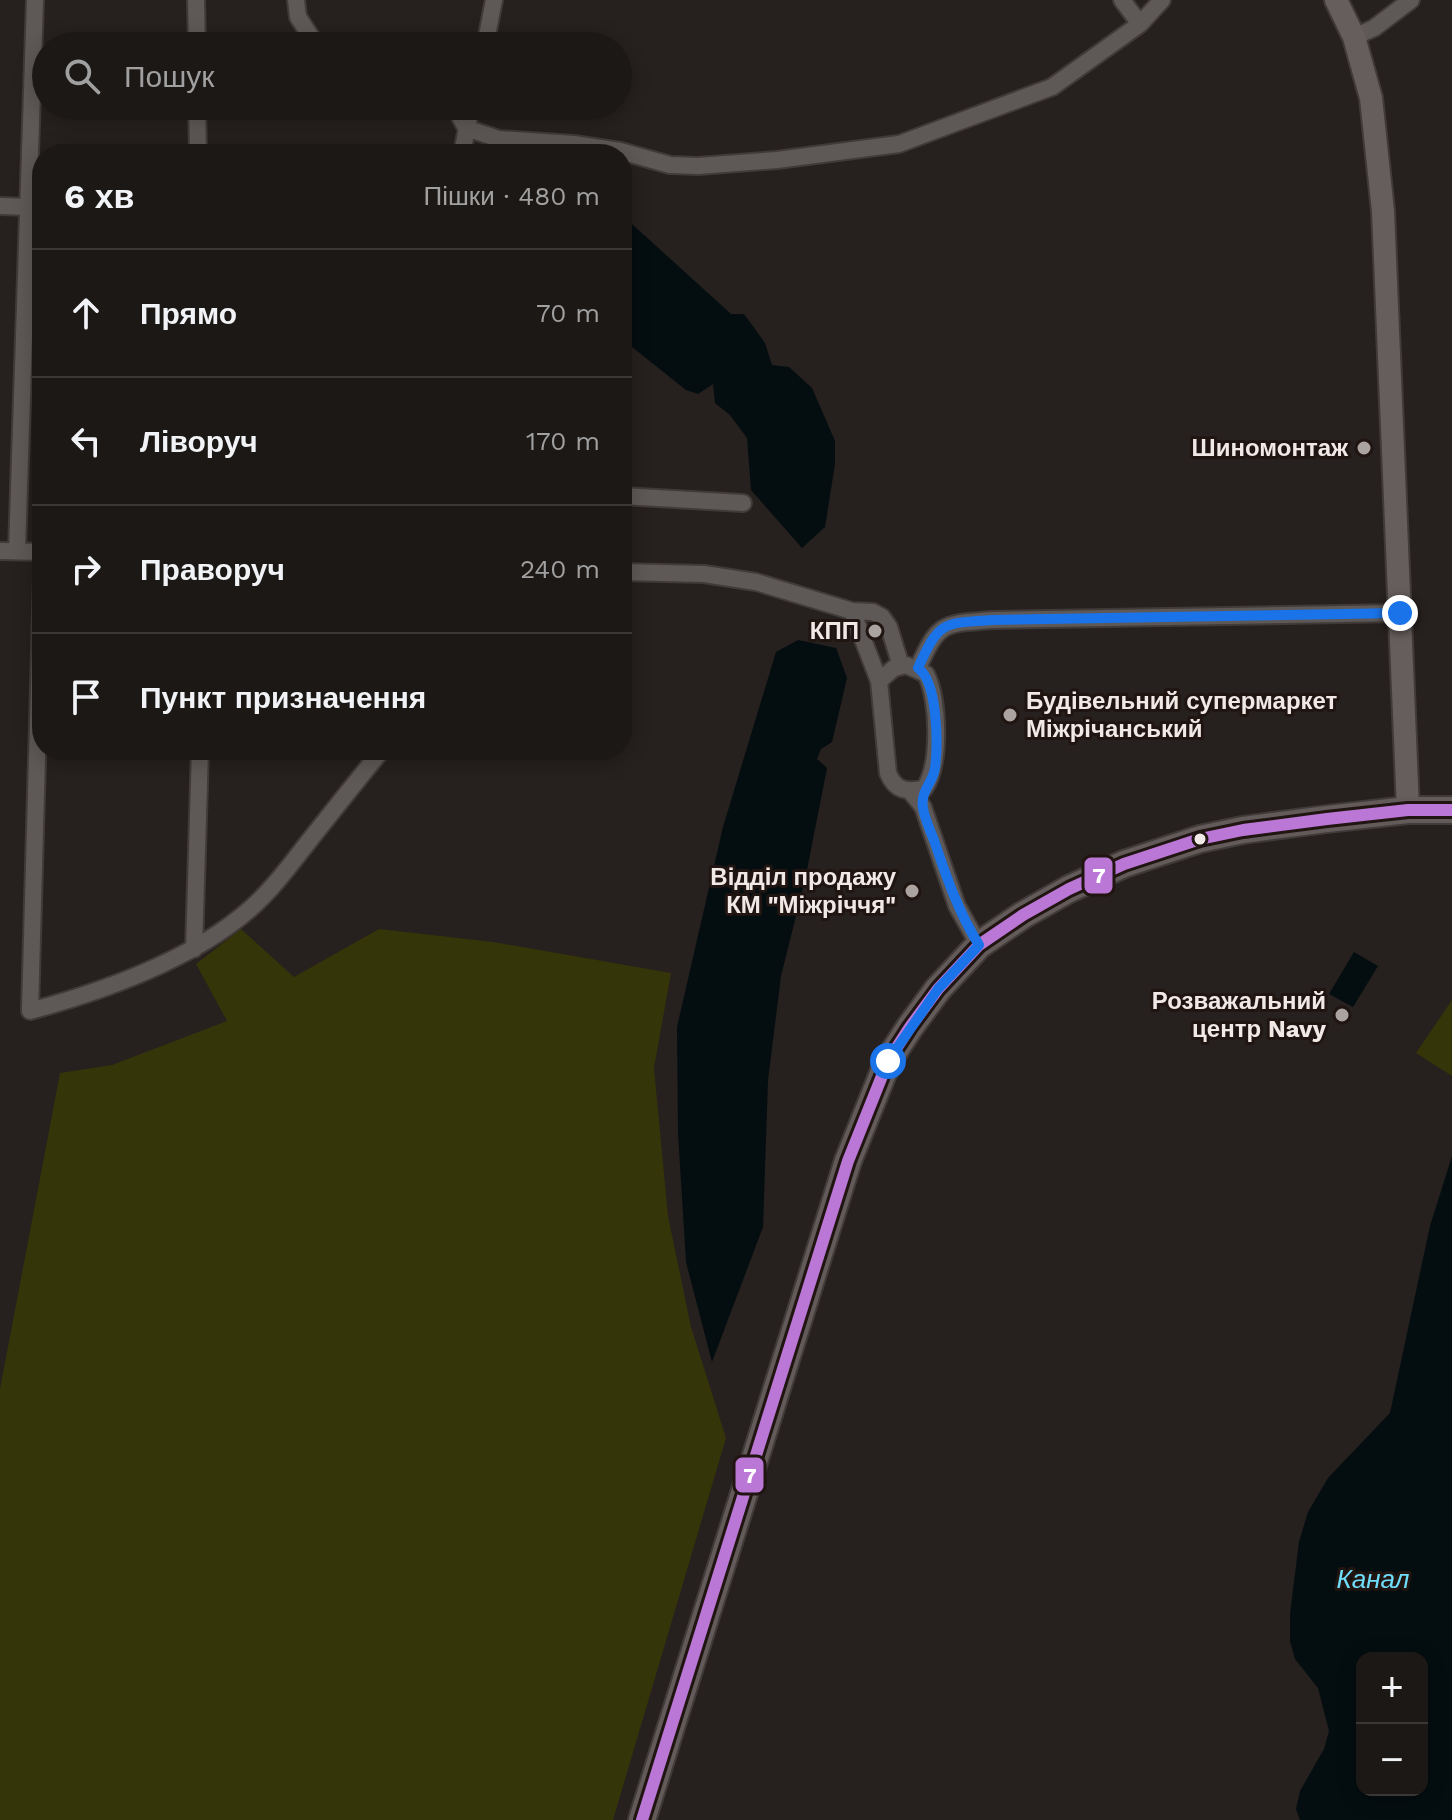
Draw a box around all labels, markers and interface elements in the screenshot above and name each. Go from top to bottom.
search box [32,32,632,120]
icon: search [60,54,104,98]
text: Пошук [124,59,214,94]
text: 6 хв [64,176,134,216]
text: Пішки · 480 m [423,181,600,211]
icon: ahead [64,291,108,335]
text: Прямо [140,296,237,331]
text: 70 m [536,298,600,328]
icon: left [64,419,108,463]
text: Ліворуч [140,424,258,459]
text: 170 m [526,426,600,456]
place label: Шиномонтаж [1192,434,1349,462]
marker: Шиномонтаж [1355,439,1373,457]
icon: right [64,547,108,591]
text: Праворуч [140,552,285,587]
text: 240 m [520,554,600,584]
route end [1382,595,1418,631]
place label: КПП [810,617,859,645]
marker: КПП [866,622,884,640]
icon: arrive [64,675,108,719]
text: Пункт призначення [140,680,426,715]
place label: Будівельний супермаркет Міжрічанський [1026,687,1338,743]
marker: Будівельний супермаркет Міжрічанський [1001,706,1019,724]
unlabelled marker [1192,831,1208,847]
line badge: 7 [1083,856,1114,895]
place label: Відділ продажу КМ "Міжріччя" [710,863,897,919]
text: 7 [1092,863,1106,888]
marker: Відділ продажу КМ "Міжріччя" [903,882,921,900]
place label: Розважальний центр Navy [1152,987,1326,1043]
marker: Розважальний центр Navy [1333,1006,1351,1024]
route start [870,1043,906,1079]
line badge: 7 [734,1456,765,1494]
text: 7 [743,1463,757,1488]
water label: Канал [1337,1564,1410,1594]
map controls [1356,1652,1428,1796]
button: + [1356,1652,1428,1724]
button: − [1356,1724,1428,1796]

